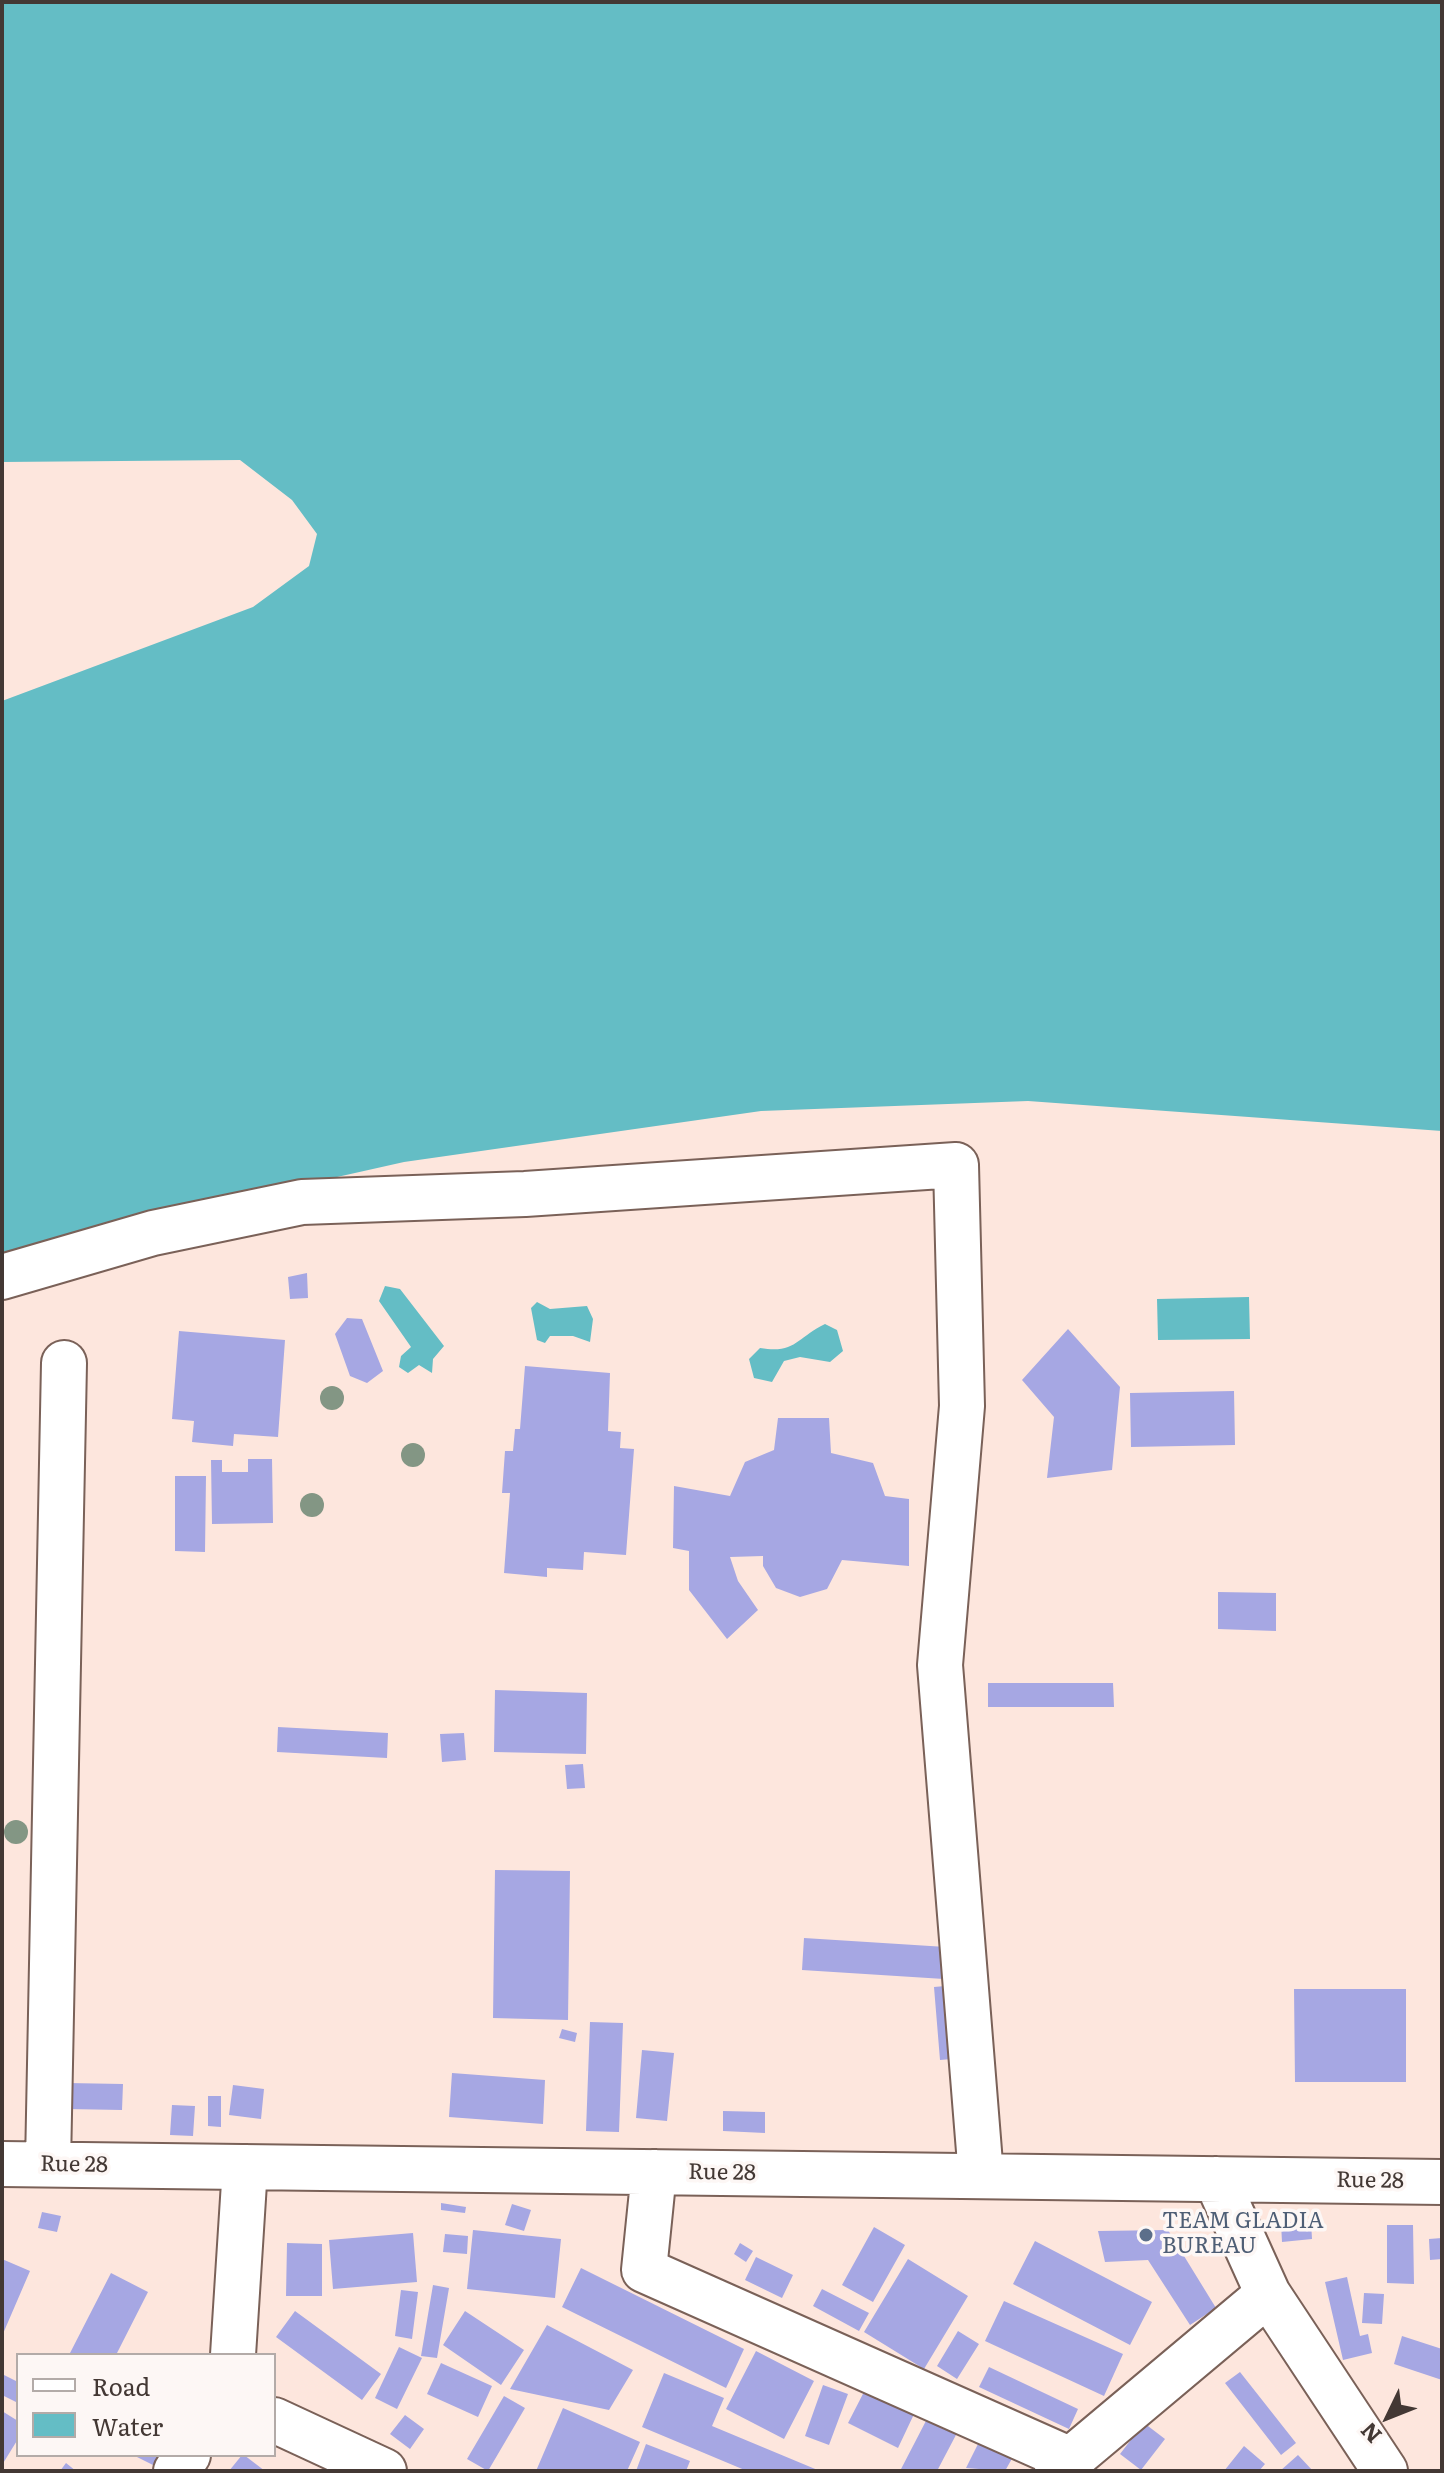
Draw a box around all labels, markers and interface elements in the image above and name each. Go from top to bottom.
street label: Rue 28 [40,2151,108,2179]
street label: Rue 28 [688,2159,756,2187]
street label: Rue 28 [1336,2167,1404,2195]
place label: TEAM GLADIA BUREAU [1162,2209,1324,2260]
marker: TEAM GLADIA BUREAU [1137,2226,1155,2244]
legend [16,2353,276,2457]
text: Road [92,2368,150,2403]
north arrow [1348,2377,1428,2457]
text: Water [92,2408,163,2443]
text: N [1352,2416,1388,2452]

